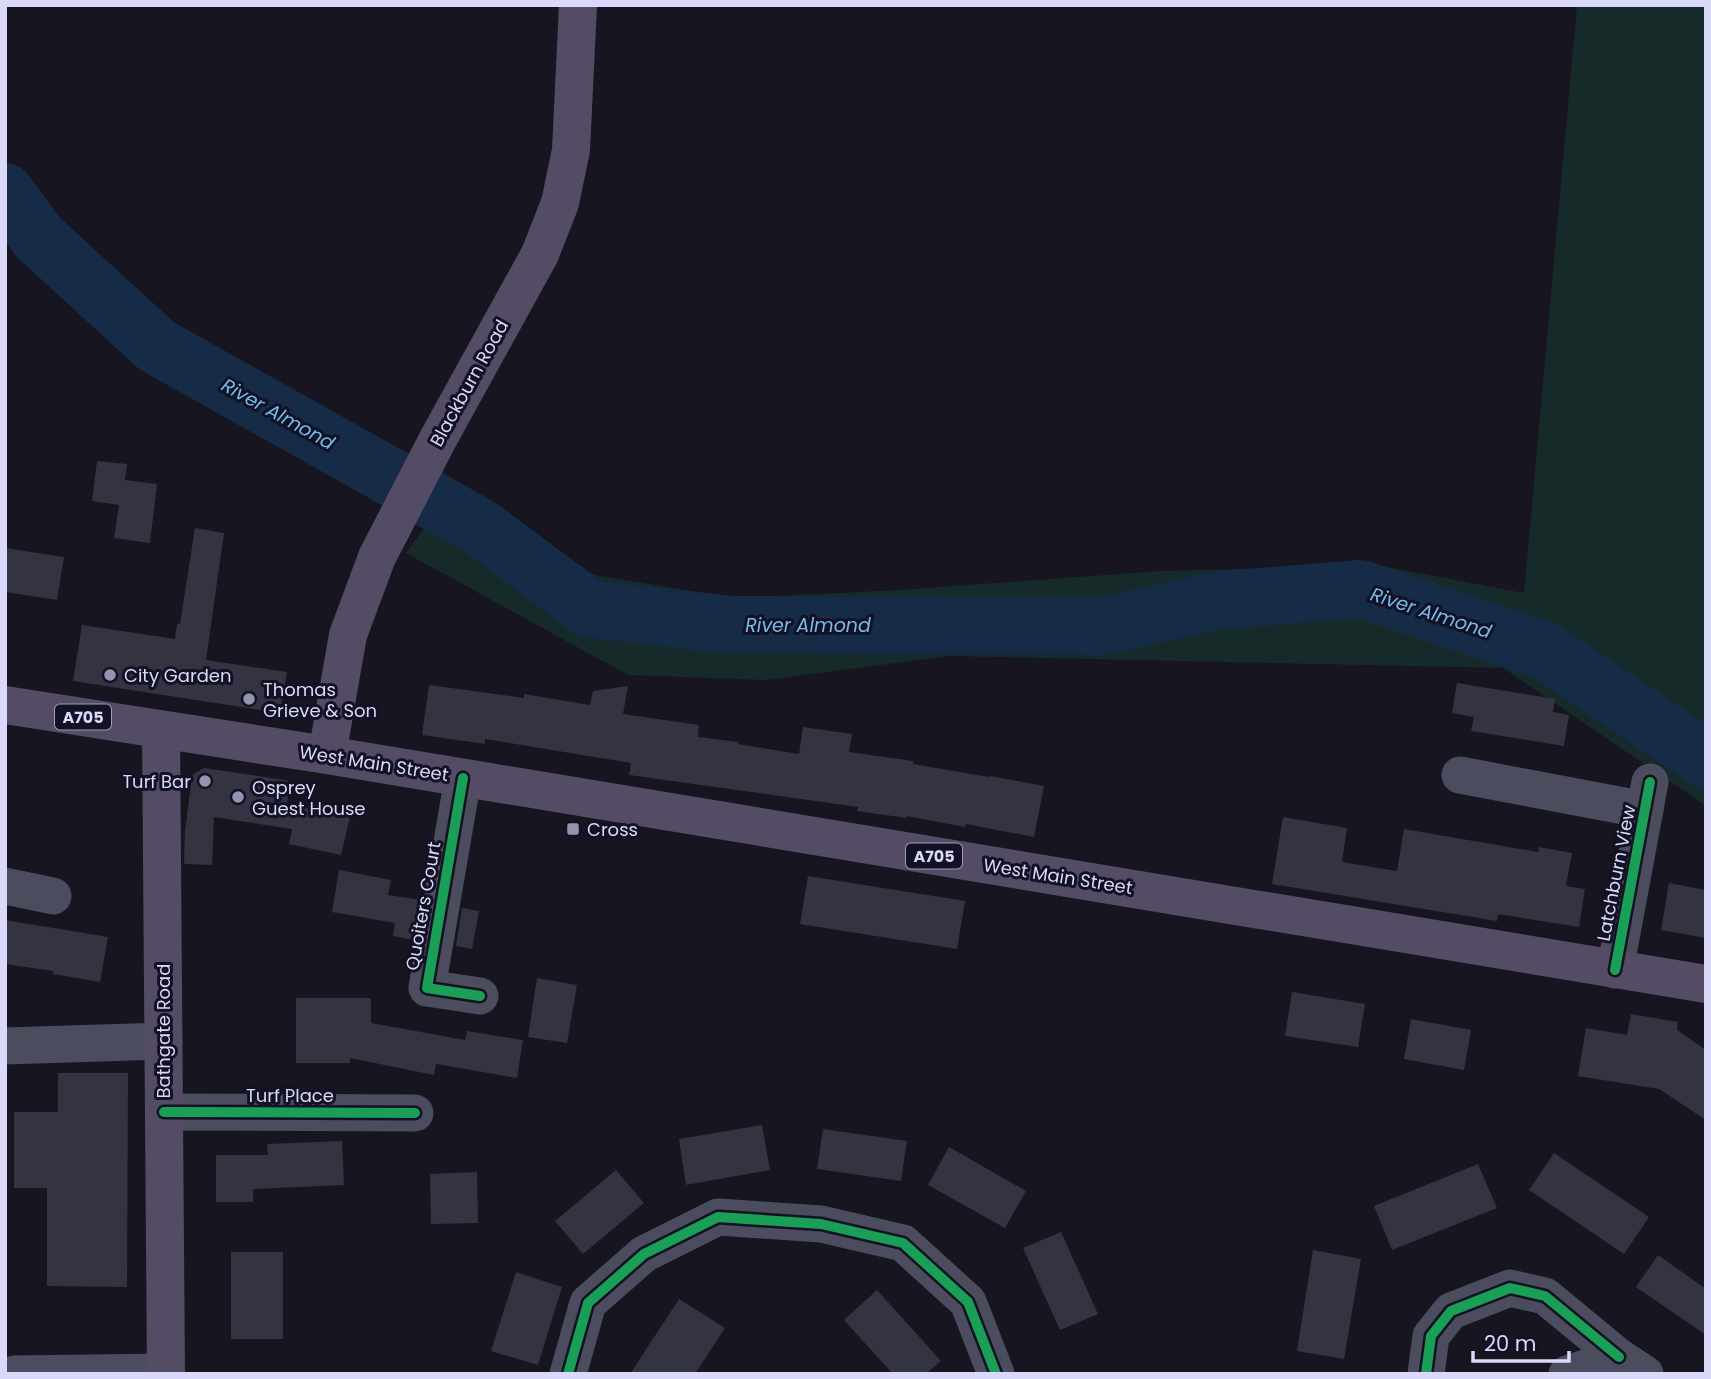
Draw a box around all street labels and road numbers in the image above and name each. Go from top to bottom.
street label: Blackburn Road [424,315,514,451]
road number: A705 [55,704,111,730]
street label: West Main Street [298,739,450,787]
street label: Latchburn View [1591,803,1641,943]
street label: Quoiters Court [399,840,447,972]
road number: A705 [906,844,962,869]
street label: West Main Street [982,852,1134,900]
street label: Bathgate Road [151,964,176,1098]
street label: Turf Place [246,1083,334,1108]

